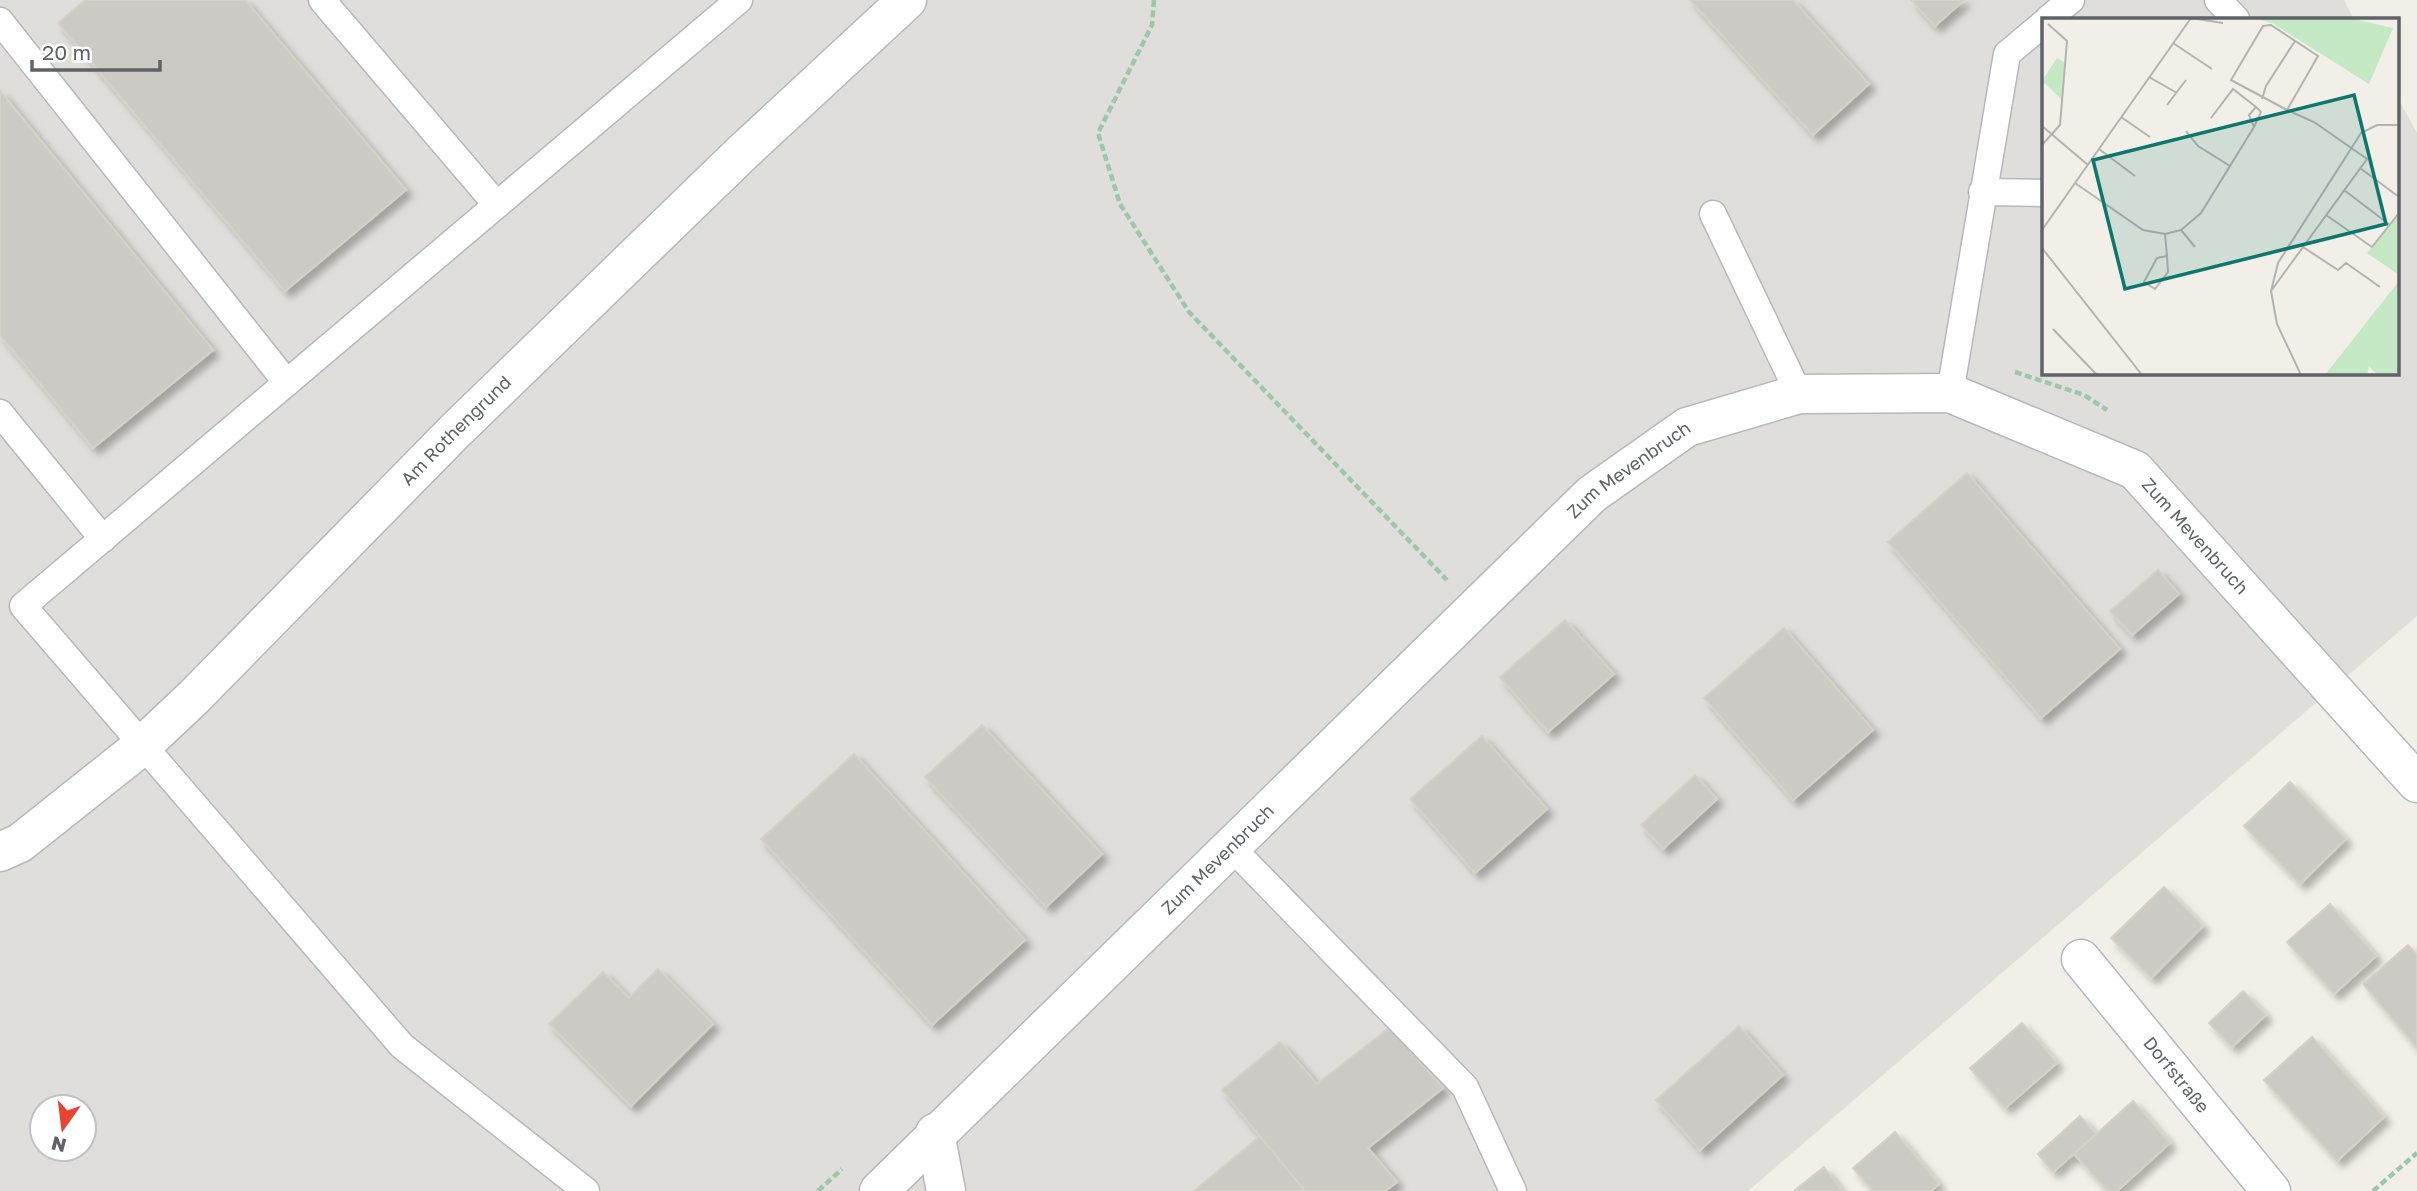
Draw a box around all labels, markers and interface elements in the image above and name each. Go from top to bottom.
inset map [2042,18,2400,374]
scale bar [32,28,159,72]
text: 20 m [42,39,91,65]
street label: Am Rothengrund [396,371,515,489]
street label: Zum Mevenbruch [1562,416,1694,522]
street label: Zum Mevenbruch [2138,473,2254,598]
street label: Zum Mevenbruch [1156,799,1278,919]
street label: Dorfstraße [2139,1032,2214,1117]
north arrow [28,1093,98,1163]
text: N [49,1132,69,1158]

